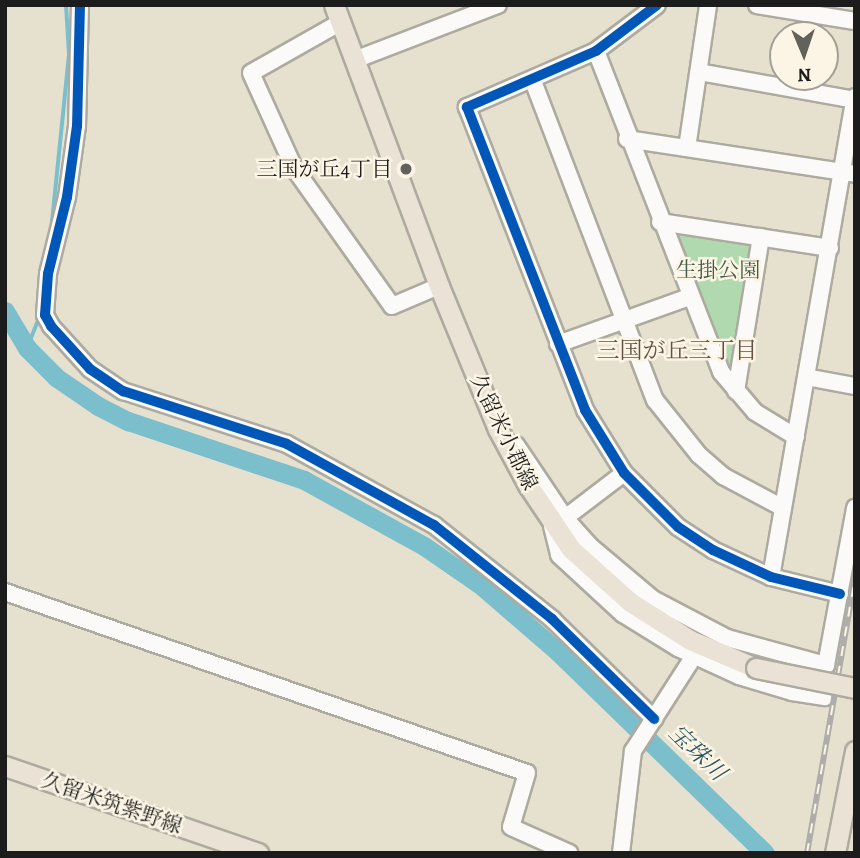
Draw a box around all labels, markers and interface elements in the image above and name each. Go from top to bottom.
north arrow [769,21,839,91]
text: N [797,62,812,88]
place label: 三国が丘4丁目 [256,156,392,182]
marker: 三国が丘4丁目 [398,161,414,177]
park label: 生掛公園 [676,257,760,283]
district label: 三国が丘三丁目 [597,337,757,365]
street label: 久留米小郡線 [465,370,543,494]
water label: 宝珠川 [663,719,731,787]
street label: 久留米筑紫野線 [38,767,186,839]

